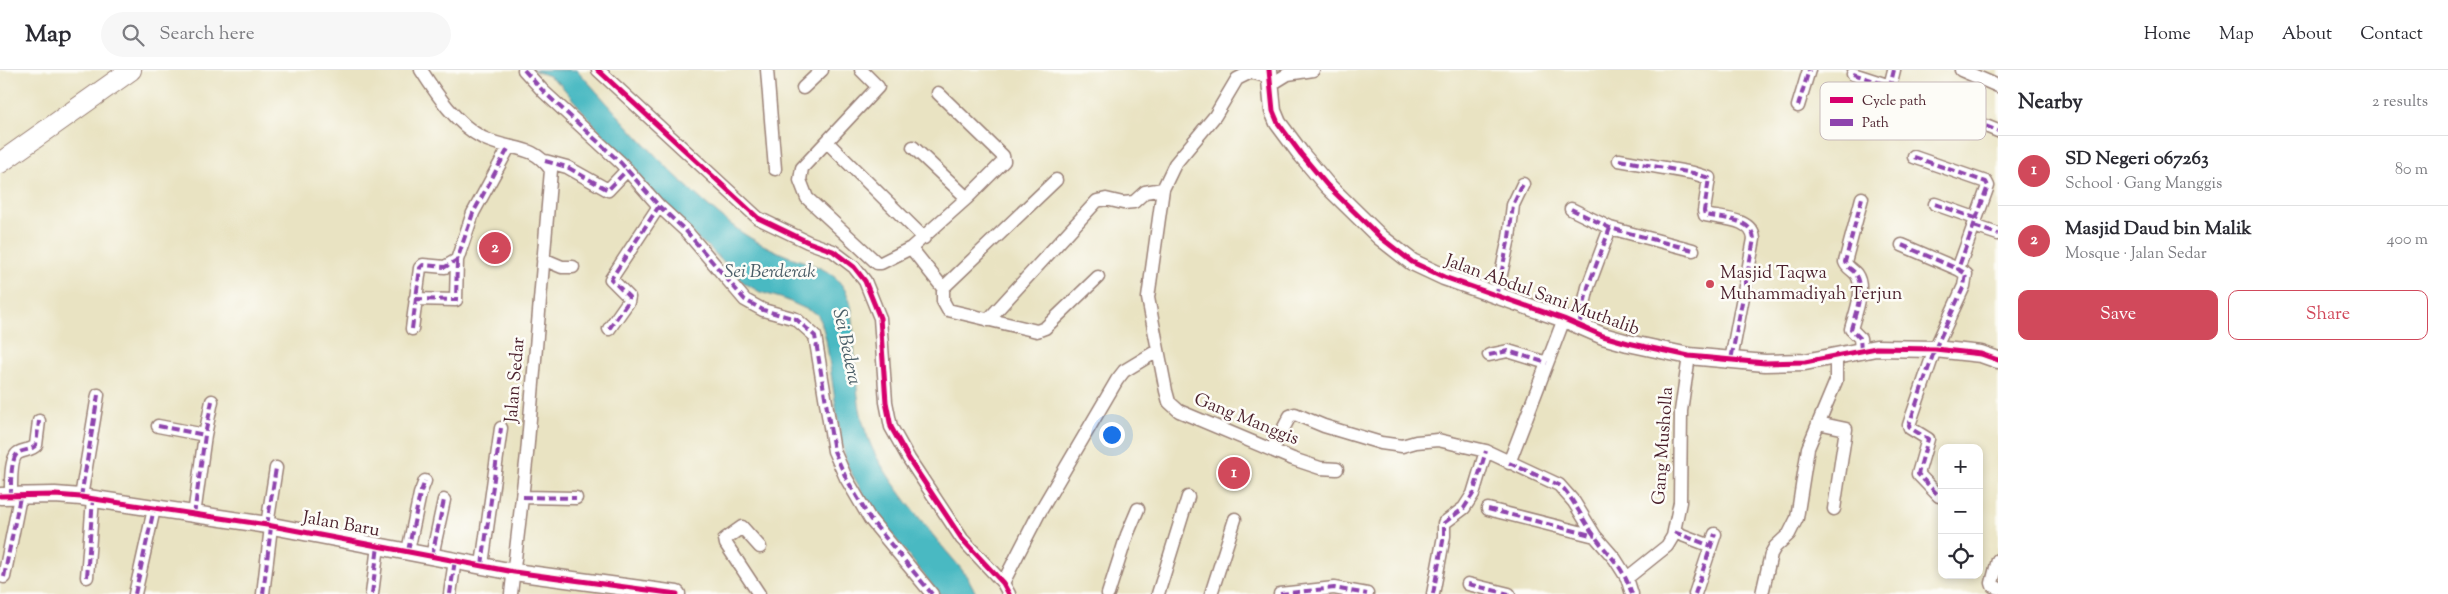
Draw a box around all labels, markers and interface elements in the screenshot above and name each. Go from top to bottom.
search box [101,12,451,57]
text: Map [25,18,71,52]
icon: search [119,21,147,49]
text: Search here [159,21,255,48]
text: Home [2144,22,2191,48]
text: Map [2219,22,2254,48]
text: About [2282,22,2332,48]
text: Contact [2360,22,2423,48]
legend [1820,82,1986,140]
text: Nearby [2018,88,2083,118]
text: 2 results [2372,91,2428,114]
text: Cycle path [1862,92,1926,112]
text: Path [1862,114,1889,134]
text: SD Negeri 067263 [2065,146,2209,173]
text: 1 [2031,159,2037,182]
text: 80 m [2395,159,2428,182]
text: School · Gang Manggis [2065,173,2222,196]
text: Masjid Daud bin Malik [2065,216,2252,243]
pin: 2 [479,229,511,267]
text: 2 [2030,229,2038,252]
text: 400 m [2387,229,2428,252]
text: Mosque · Jalan Sedar [2065,243,2207,266]
street label: Jalan Abdul Sani Muthalib [1440,248,1643,343]
water label: Sei Berderak [724,259,816,286]
place label: Masjid Taqwa Muhammadiyah Terjun [1720,261,1903,308]
marker: Masjid Taqwa Muhammadiyah Terjun [1704,278,1716,290]
button: Save [2018,290,2218,340]
button: Share [2228,290,2428,340]
water label: Sei Bedera [825,306,867,388]
street label: Jalan Sedar [499,336,533,425]
street label: Gang Musholla [1647,386,1681,506]
street label: Gang Manggis [1190,387,1302,453]
your location [1099,422,1125,448]
map controls [1938,444,1983,579]
button: + [1938,444,1983,489]
pin: 1 [1218,454,1250,492]
button: − [1938,489,1983,534]
street label: Jalan Baru [299,505,382,545]
button: locate [1938,534,1983,579]

